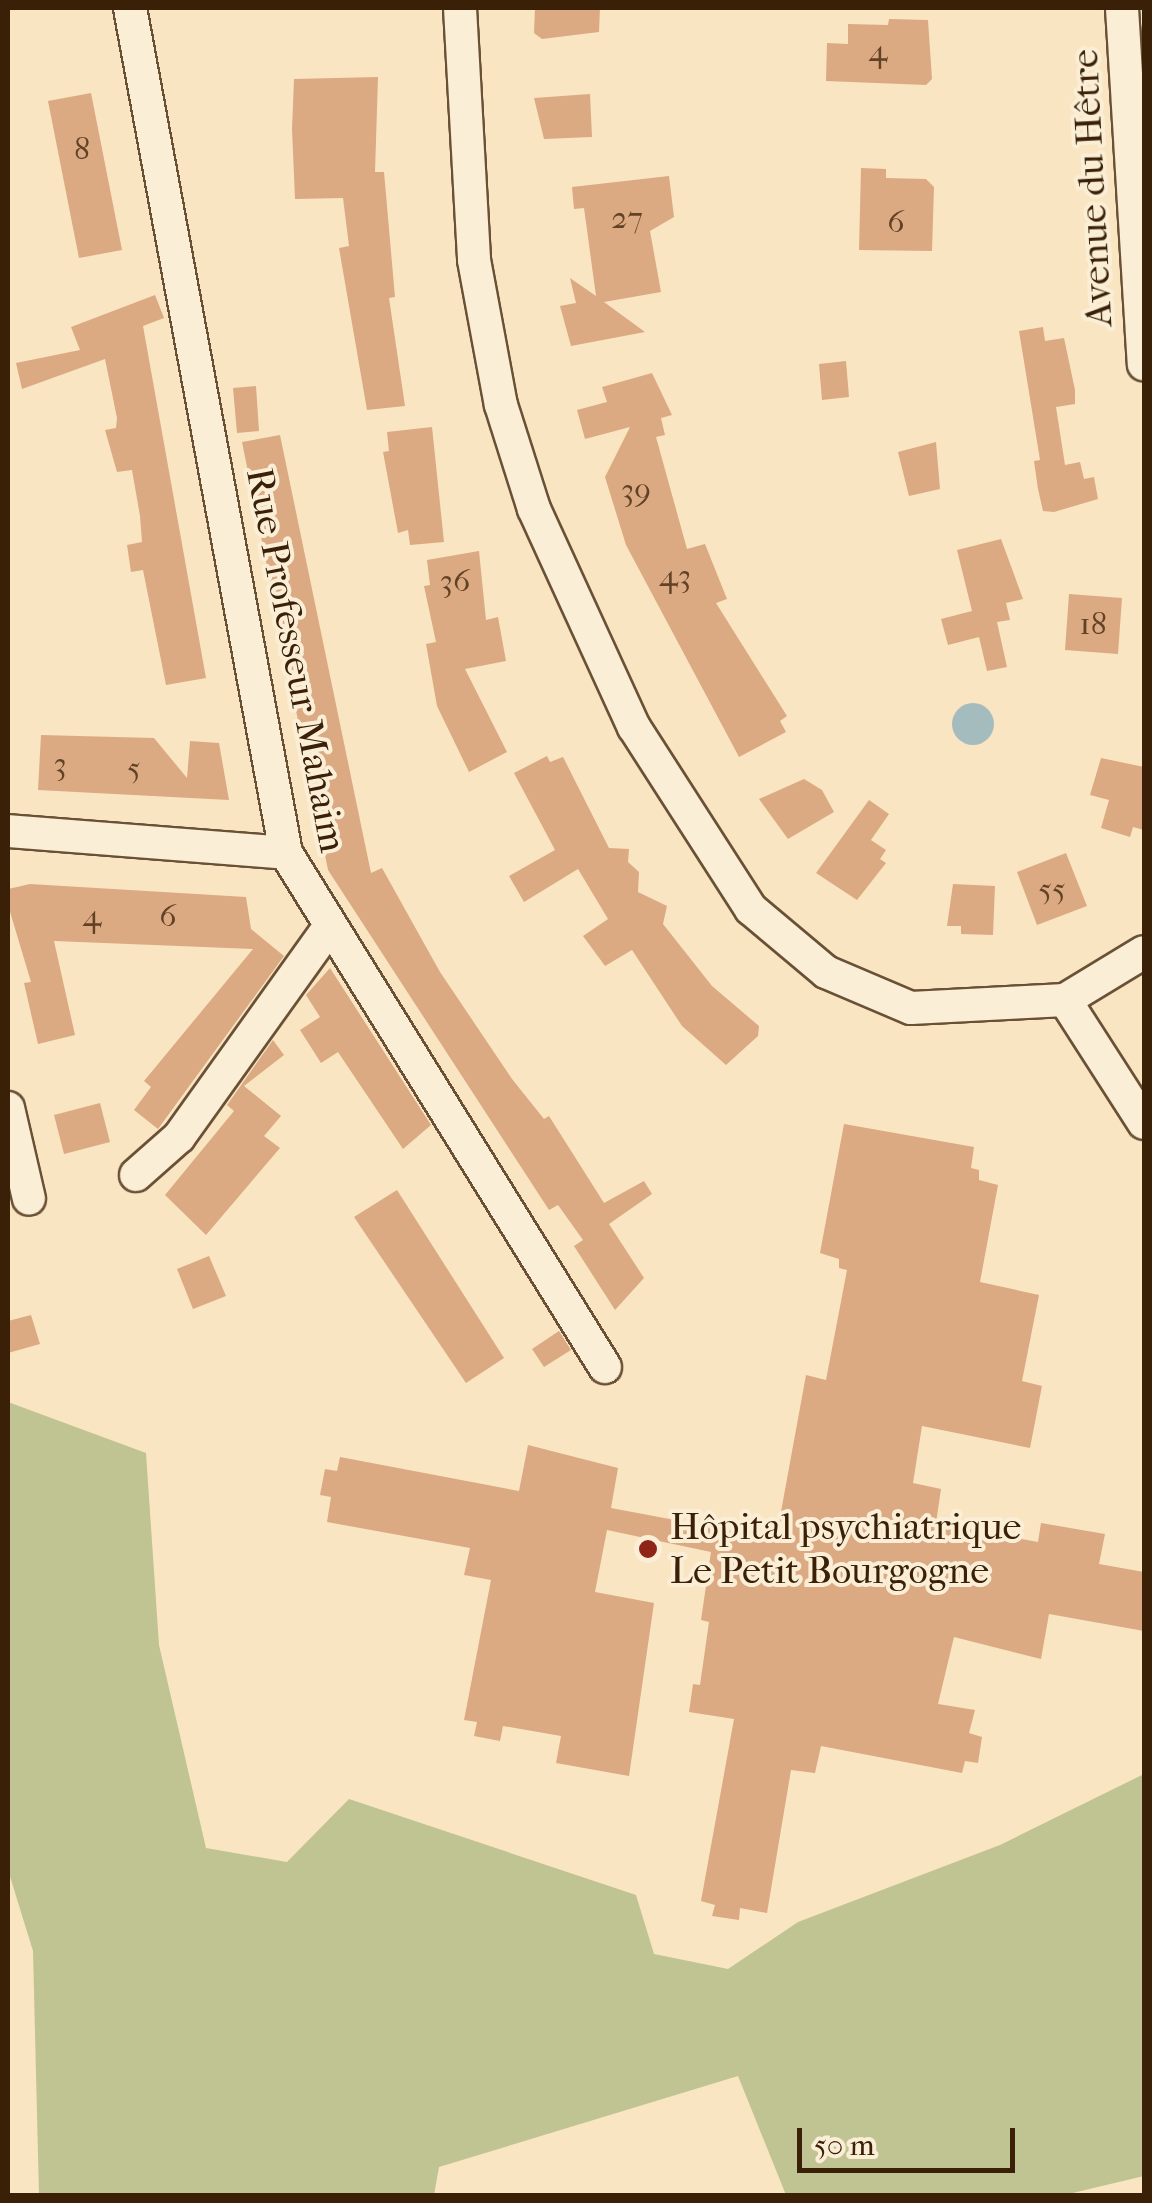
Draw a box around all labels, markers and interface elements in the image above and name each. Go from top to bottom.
house number: 4 [869,32,887,70]
street label: Avenue du Hêtre [1062,48,1122,328]
house number: 8 [74,130,90,168]
house number: 27 [611,199,643,237]
house number: 6 [887,203,905,241]
street label: Rue Professeur Mahaim [236,464,356,856]
house number: 39 [621,471,651,509]
house number: 43 [659,557,691,595]
house number: 36 [440,562,470,600]
house number: 18 [1079,605,1107,643]
house number: 3 [53,745,67,783]
house number: 5 [127,749,141,787]
house number: 55 [1038,870,1066,908]
house number: 4 [83,897,101,935]
house number: 6 [159,897,177,935]
place label: Hôpital psychiatrique Le Petit Bourgogne [670,1504,1021,1594]
marker: Hôpital psychiatrique Le Petit Bourgogne [635,1536,661,1562]
scale bar [802,2108,1020,2170]
text: 50 m [814,2128,875,2163]

